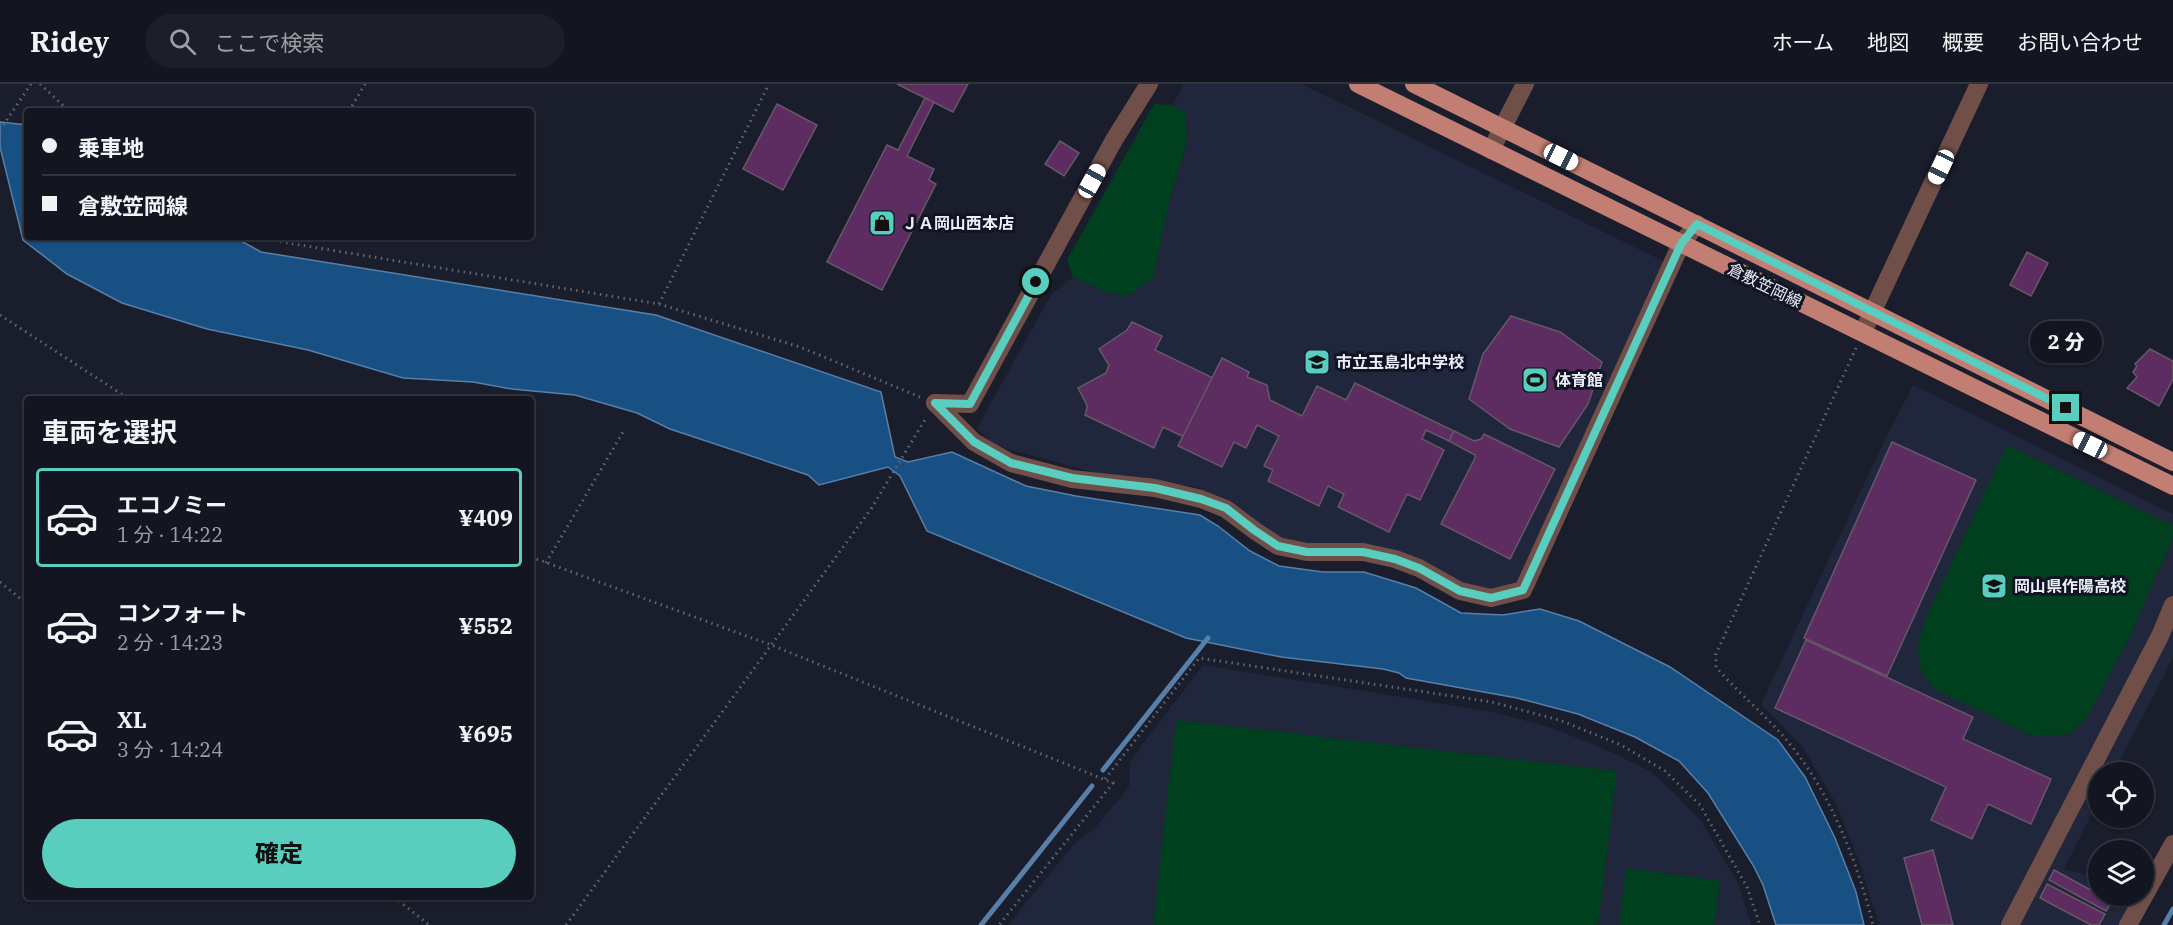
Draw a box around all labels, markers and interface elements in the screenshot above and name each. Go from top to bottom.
search box [145,14,565,68]
text: Ridey [30,23,109,60]
icon: search [166,25,199,58]
text: ここで検索 [214,28,324,57]
text: ホーム [1772,28,1834,56]
text: 地図 [1867,28,1909,56]
text: 概要 [1942,28,1984,56]
text: お問い合わせ [2017,28,2143,56]
text: 乗車地 [78,133,144,162]
car [1541,141,1581,173]
car [1925,147,1957,187]
car [1075,161,1109,201]
text: 倉敷笠岡線 [78,191,188,220]
shop icon: ＪＡ岡山西本店 [867,208,897,238]
place label: ＪＡ岡山西本店 [902,213,1014,233]
street label: 倉敷笠岡線 [1725,258,1805,312]
route start [1022,268,1049,295]
callout: 2 分 [2030,321,2102,363]
text: 2 分 [2048,328,2084,355]
school or university icon: 市立玉島北中学校 [1302,347,1332,377]
place label: 市立玉島北中学校 [1336,352,1464,372]
sports icon: 体育館 [1520,365,1550,395]
place label: 体育館 [1555,370,1603,390]
route end [2052,394,2079,421]
text: 車両を選択 [42,414,177,449]
car [2070,429,2110,461]
text: エコノミー [117,490,227,519]
icon: car [45,491,99,545]
text: ¥409 [458,503,513,532]
text: 1 分 · 14:22 [117,521,223,548]
school or university icon: 岡山県作陽高校 [1979,571,2009,601]
place label: 岡山県作陽高校 [2014,576,2126,596]
text: コンフォート [117,598,248,627]
icon: car [45,599,99,653]
text: ¥552 [458,611,513,640]
text: 2 分 · 14:23 [117,629,223,656]
text: XL [117,705,147,734]
icon: car [45,707,99,761]
text: ¥695 [458,719,513,748]
text: 3 分 · 14:24 [117,736,223,763]
map controls [2088,762,2154,906]
button: locate [2088,762,2154,828]
button: 確定 [42,819,516,888]
button: layers [2088,840,2154,906]

